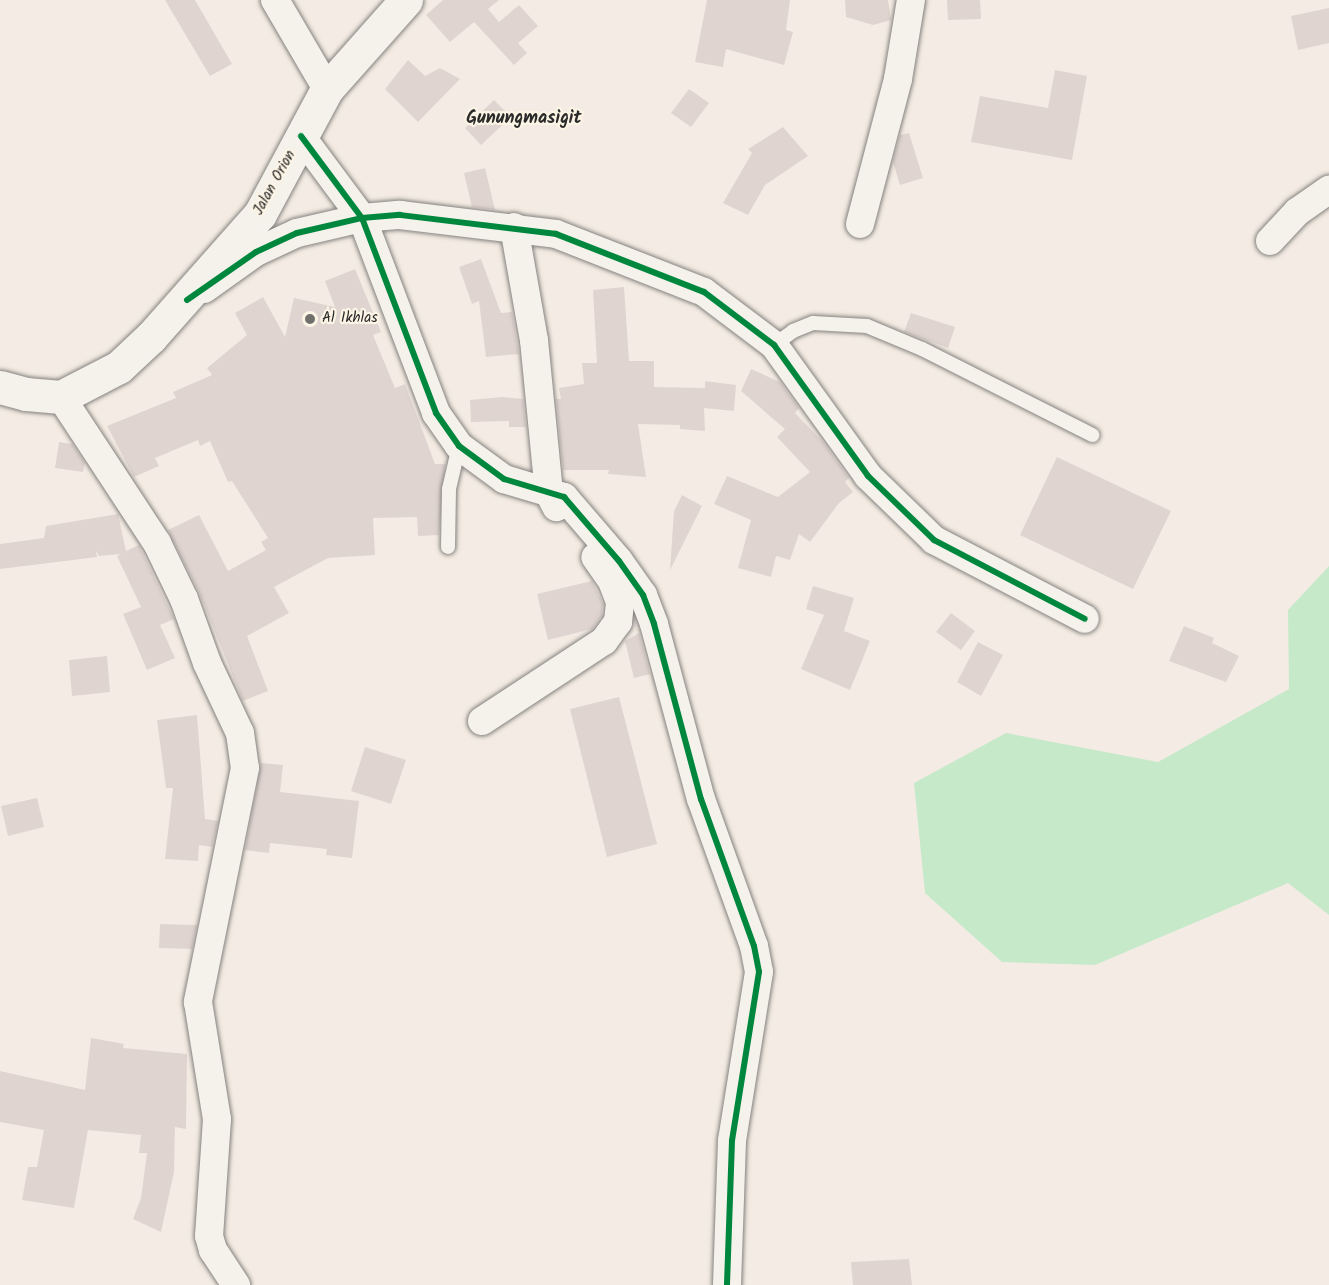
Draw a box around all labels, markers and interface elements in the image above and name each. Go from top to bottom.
district label: Gunungmasigit [466,108,582,130]
street label: Jalan Orion [250,147,300,219]
place label: Al Ikhlas [322,310,378,328]
marker: Al Ikhlas [303,312,317,326]

